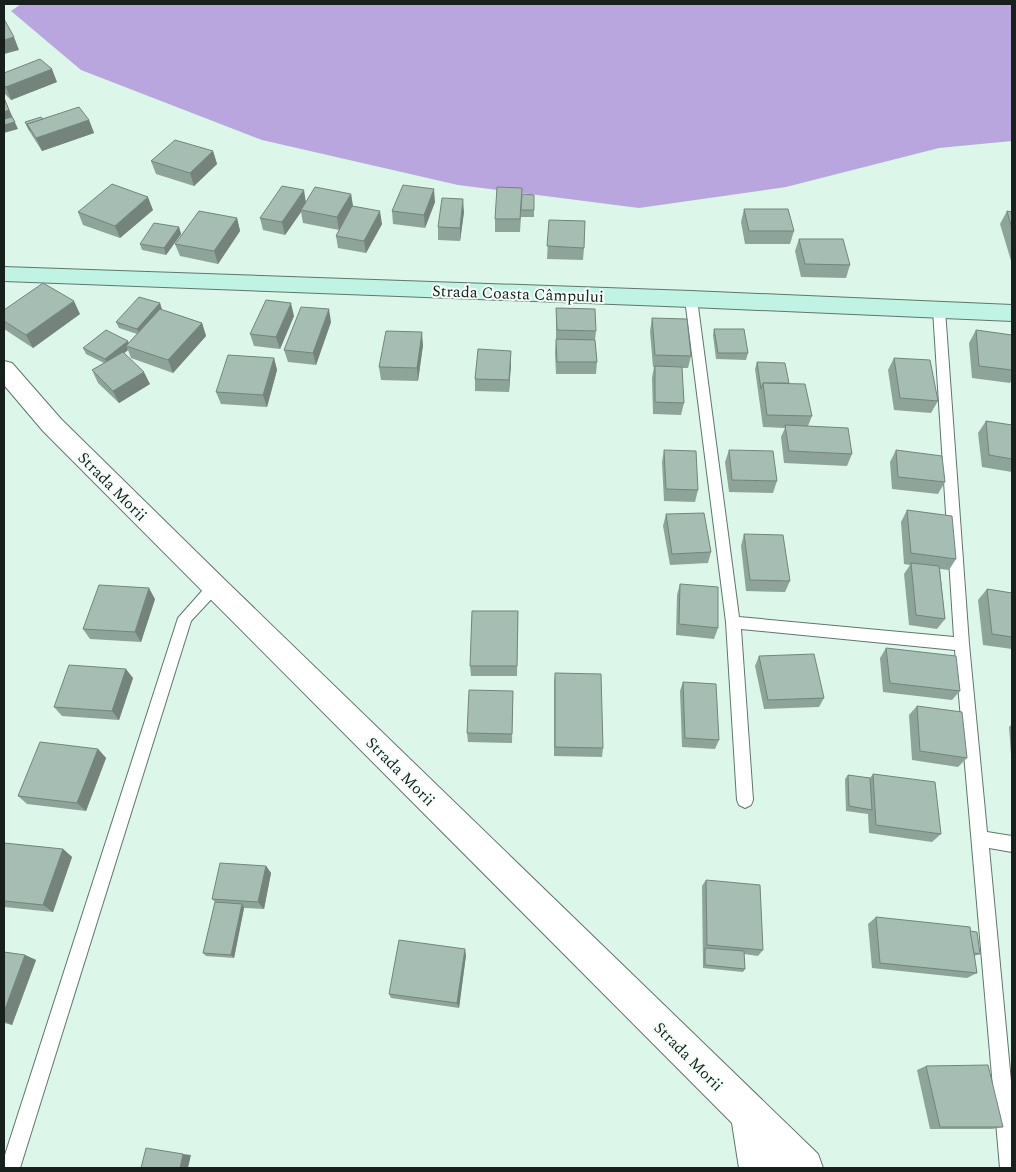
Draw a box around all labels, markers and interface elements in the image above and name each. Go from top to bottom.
street label: Strada Coasta Câmpului [432,279,604,309]
street label: Strada Morii [72,446,153,527]
street label: Strada Morii [360,731,441,812]
street label: Strada Morii [648,1016,729,1097]

